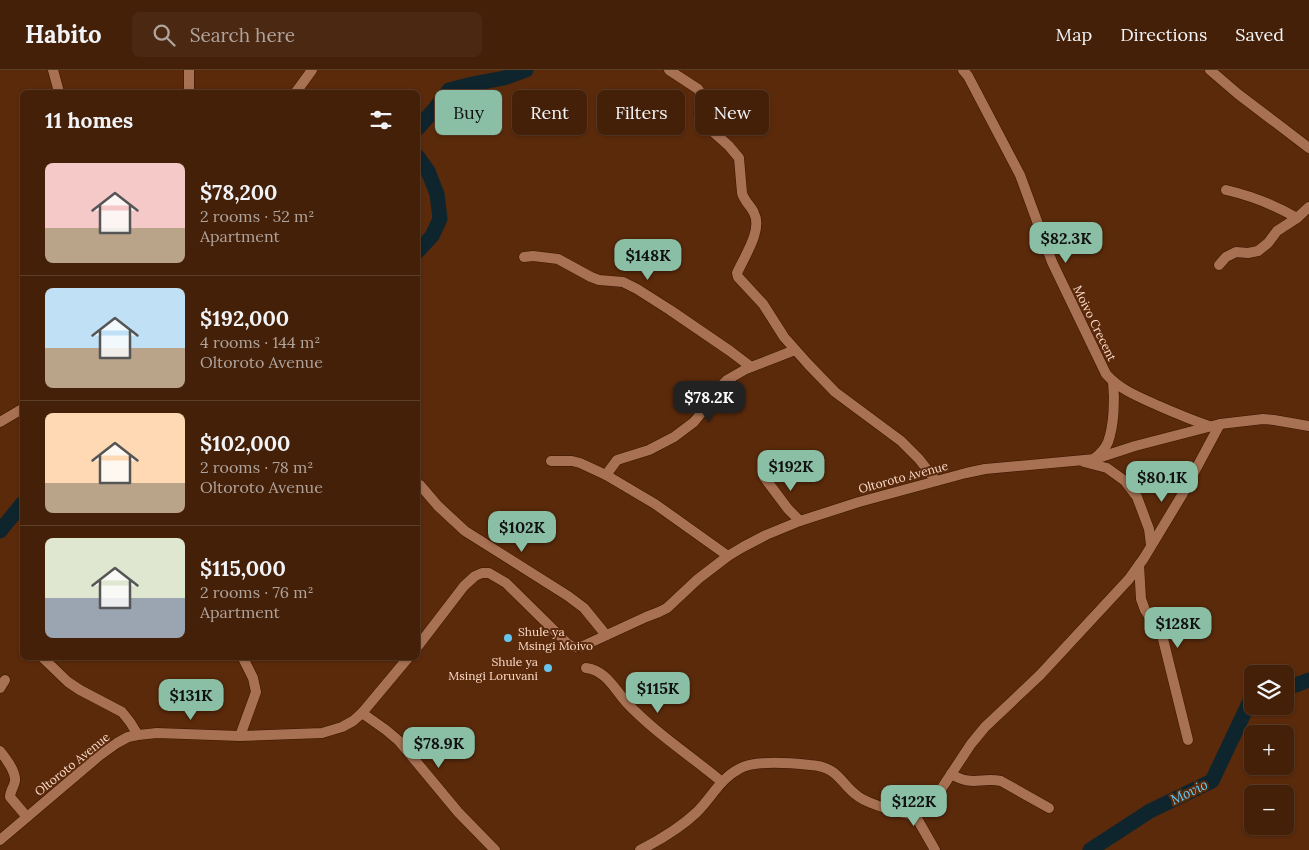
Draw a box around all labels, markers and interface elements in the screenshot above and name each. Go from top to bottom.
search box [132,12,482,57]
text: Habito [25,19,102,50]
icon: search [150,21,178,49]
text: Search here [190,23,295,47]
text: Map [1056,23,1092,46]
text: Directions [1120,23,1207,46]
text: Saved [1235,23,1284,46]
chip: Buy [435,90,502,135]
chip: Rent [512,90,587,135]
chip: Filters [597,90,685,135]
chip: New [695,90,769,135]
icon: filters [367,106,395,134]
text: 11 homes [45,107,133,134]
text: $78,200 [200,179,277,206]
icon: home [85,183,145,243]
text: 2 rooms · 52 m² [200,206,314,226]
pin: $82.3K [1025,222,1107,264]
text: Apartment [200,226,280,246]
text: $82.3K [1040,228,1092,248]
pin: $148K [613,238,683,281]
text: $148K [625,245,671,265]
street label: Moivo Crecent [1070,283,1120,363]
text: $192,000 [200,305,289,332]
icon: home [85,308,145,368]
text: 4 rooms · 144 m² [200,332,320,352]
text: Oltoroto Avenue [200,352,323,372]
pin: $78.2K [668,380,750,423]
text: $78.2K [684,387,734,407]
text: $102,000 [200,430,290,457]
icon: home [85,433,145,493]
pin: $192K [756,450,826,492]
text: $192K [768,456,814,476]
text: 2 rooms · 78 m² [200,457,314,477]
street label: Oltoroto Avenue [857,458,950,496]
pin: $80.1K [1121,460,1203,503]
text: $80.1K [1137,467,1187,487]
text: Oltoroto Avenue [200,477,323,497]
pin: $102K [487,510,557,553]
text: $102K [499,517,545,537]
text: $115,000 [200,555,286,582]
icon: home [85,558,145,618]
text: 2 rooms · 76 m² [200,582,314,602]
text: Apartment [200,602,280,622]
pin: $128K [1143,606,1213,649]
text: $128K [1156,613,1200,633]
place label: Shule ya Msingi Moivo [518,624,593,653]
marker: Shule ya Msingi Moivo [502,632,514,644]
place label: Shule ya Msingi Loruvani [448,654,538,683]
marker: Shule ya Msingi Loruvani [542,662,554,674]
map controls [1244,665,1294,835]
button: layers [1244,665,1294,715]
pin: $115K [623,672,693,714]
pin: $131K [156,678,226,721]
text: $115K [637,678,679,698]
text: $131K [170,685,212,705]
button: + [1244,725,1294,775]
pin: $78.9K [398,726,480,769]
street label: Oltoroto Avenue [31,729,113,799]
text: $78.9K [414,733,464,753]
water label: Movio [1167,775,1211,809]
pin: $122K [879,784,949,827]
button: − [1244,785,1294,835]
text: $122K [892,791,936,811]

